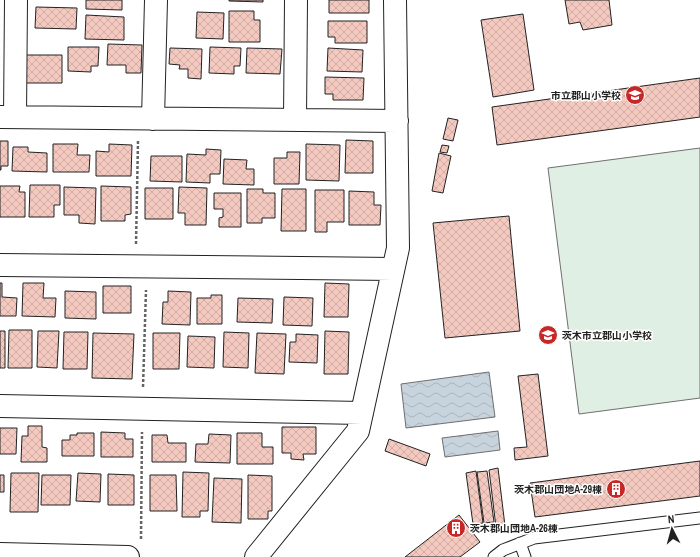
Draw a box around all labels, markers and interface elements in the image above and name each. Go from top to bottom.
school or university icon: 市立郡山小学校 [624,84,646,106]
place label: 市立郡山小学校 [551,89,621,102]
school or university icon: 茨木市立郡山小学校 [537,324,559,346]
place label: 茨木市立郡山小学校 [562,329,652,342]
building icon: 茨木郡山団地A-29棟 [605,478,627,500]
place label: 茨木郡山団地A-29棟 [514,483,602,496]
north arrow [652,509,692,549]
text: N [667,512,675,526]
building icon: 茨木郡山団地A-26棟 [445,517,467,539]
place label: 茨木郡山団地A-26棟 [470,522,558,535]

